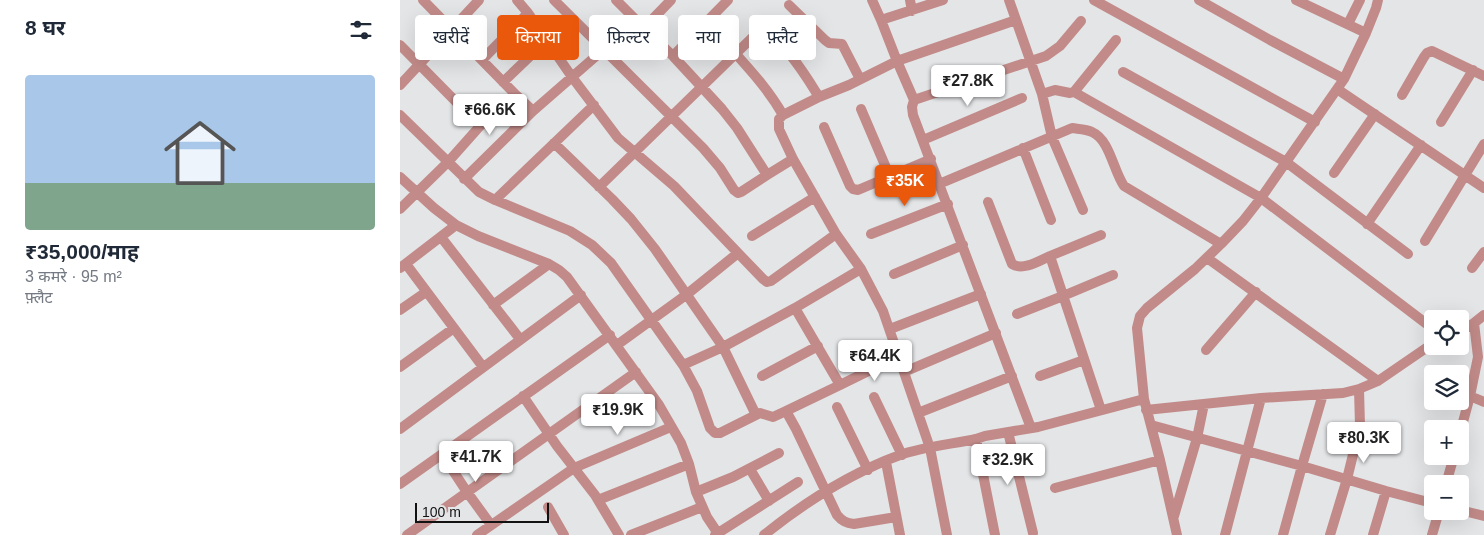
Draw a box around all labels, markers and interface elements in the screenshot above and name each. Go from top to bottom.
chip: खरीदें [415,15,487,60]
chip: किराया [497,15,579,60]
chip: फ़िल्टर [589,15,668,60]
chip: नया [678,15,739,60]
chip: फ़्लैट [749,15,816,60]
text: 8 घर [25,16,65,39]
icon: filters [347,16,375,44]
pin: ₹27.8K [927,64,1009,107]
text: ₹27.8K [942,72,994,89]
pin: ₹66.6K [449,94,531,136]
text: ₹66.6K [464,101,516,118]
icon: home [155,108,245,198]
pin: ₹35K [875,164,935,207]
text: ₹35K [886,172,924,189]
text: ₹35,000/माह [25,240,139,263]
text: 3 कमरे · 95 m² [25,268,122,285]
text: फ़्लैट [25,289,53,306]
map controls [1424,310,1469,520]
button: locate [1424,310,1469,355]
pin: ₹64.4K [834,340,916,382]
text: ₹64.4K [849,347,901,364]
button: layers [1424,365,1469,410]
pin: ₹19.9K [577,394,659,436]
text: ₹19.9K [592,401,644,418]
button: + [1424,420,1469,465]
pin: ₹80.3K [1323,422,1405,464]
text: ₹80.3K [1338,429,1390,446]
pin: ₹41.7K [435,440,517,483]
pin: ₹32.9K [967,444,1049,486]
text: ₹41.7K [450,448,502,465]
text: ₹32.9K [982,451,1034,468]
button: − [1424,475,1469,520]
scale bar [415,500,549,523]
text: 100 m [422,504,461,520]

